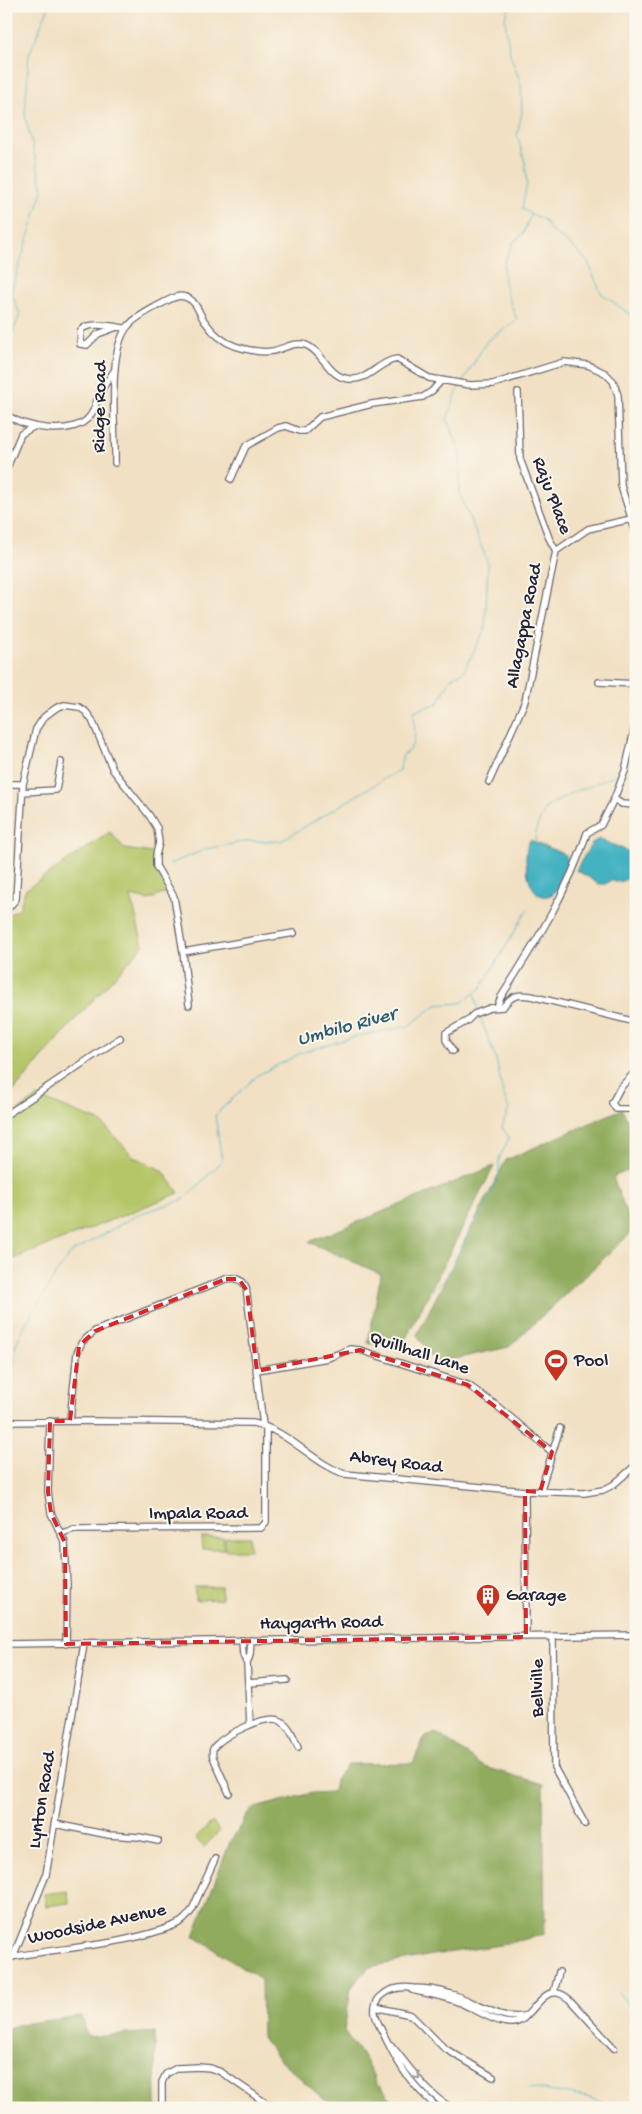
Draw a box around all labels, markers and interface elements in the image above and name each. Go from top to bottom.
street label: Ridge Road [89,359,113,453]
street label: Raju Place [526,454,576,538]
street label: Allagappa Road [502,560,549,690]
water label: Umbilo River [295,1003,403,1052]
street label: Quillhall Lane [366,1327,472,1381]
sports icon: Pool [543,1348,569,1382]
place label: Pool [573,1350,608,1373]
street label: Abrey Road [348,1446,445,1480]
street label: Impala Road [149,1503,249,1526]
building icon: Garage [475,1583,501,1617]
place label: Garage [506,1585,567,1608]
street label: Haygarth Road [259,1611,384,1637]
street label: Bellville [527,1659,550,1718]
street label: Lynton Road [24,1748,62,1850]
street label: Woodside Avenue [26,1899,168,1951]
one-way arrow [411,2071,420,2080]

